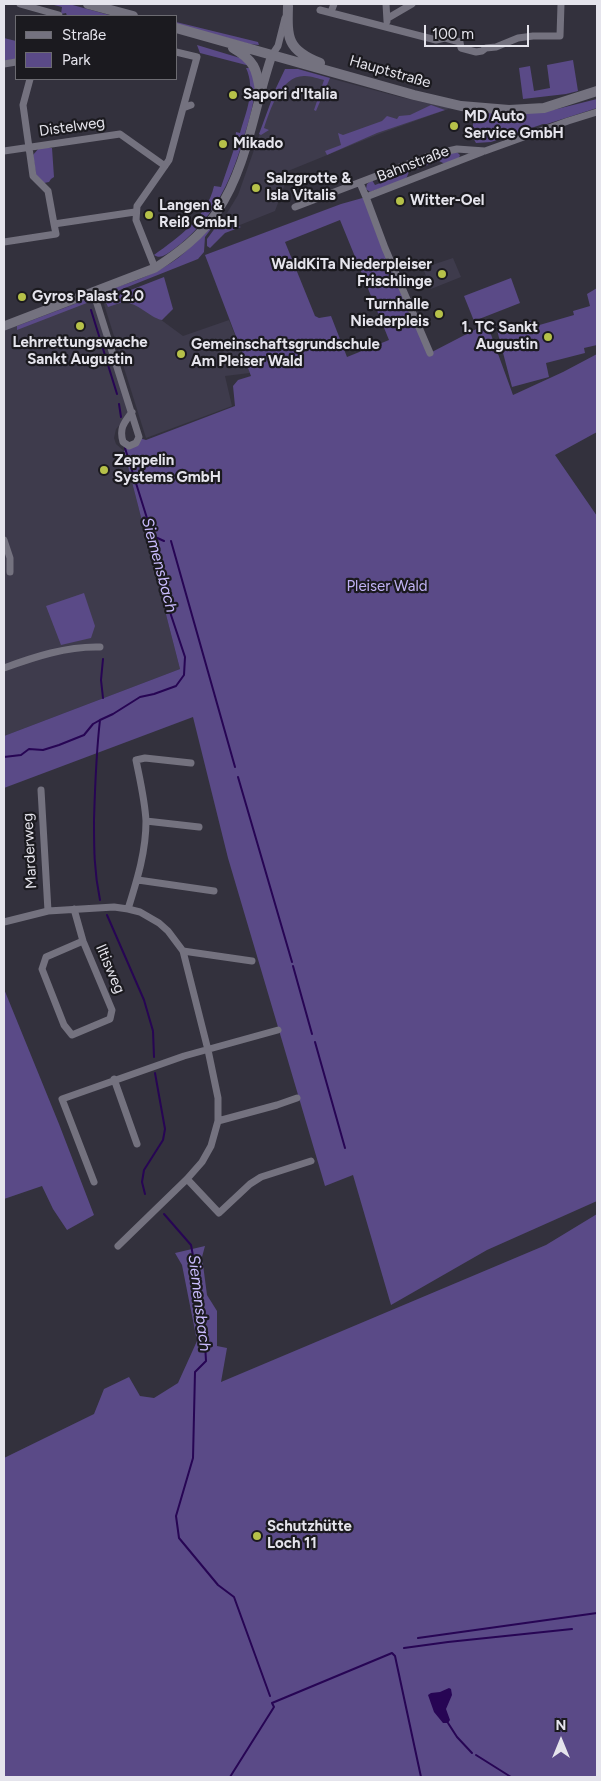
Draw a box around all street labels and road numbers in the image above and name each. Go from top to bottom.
street label: Hauptstraße [347,52,433,92]
street label: Distelweg [38,113,106,141]
street label: Bahnstraße [374,142,452,186]
street label: Marderweg [19,813,41,889]
street label: Iltisweg [92,942,128,996]

